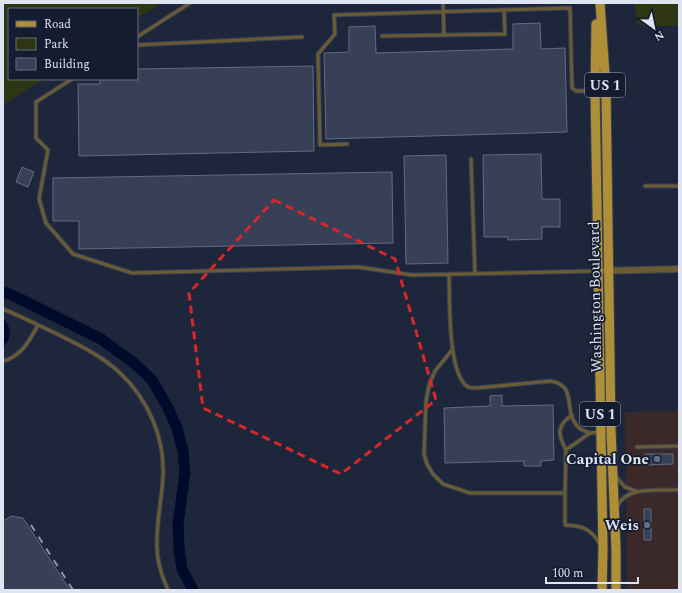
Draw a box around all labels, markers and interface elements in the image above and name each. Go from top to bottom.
legend [8,8,138,80]
north arrow [634,8,674,48]
text: Road [44,15,71,34]
text: N [651,26,668,46]
text: Park [44,35,69,54]
text: Building [44,55,90,74]
road number: US 1 [585,73,625,97]
street label: Washington Boulevard [583,221,608,373]
road number: US 1 [580,402,620,426]
place label: Capital One [566,448,649,471]
marker: Capital One [652,454,662,464]
place label: Weis [605,514,639,537]
marker: Weis [642,520,652,530]
scale bar [546,559,638,585]
text: 100 m [552,564,583,583]

